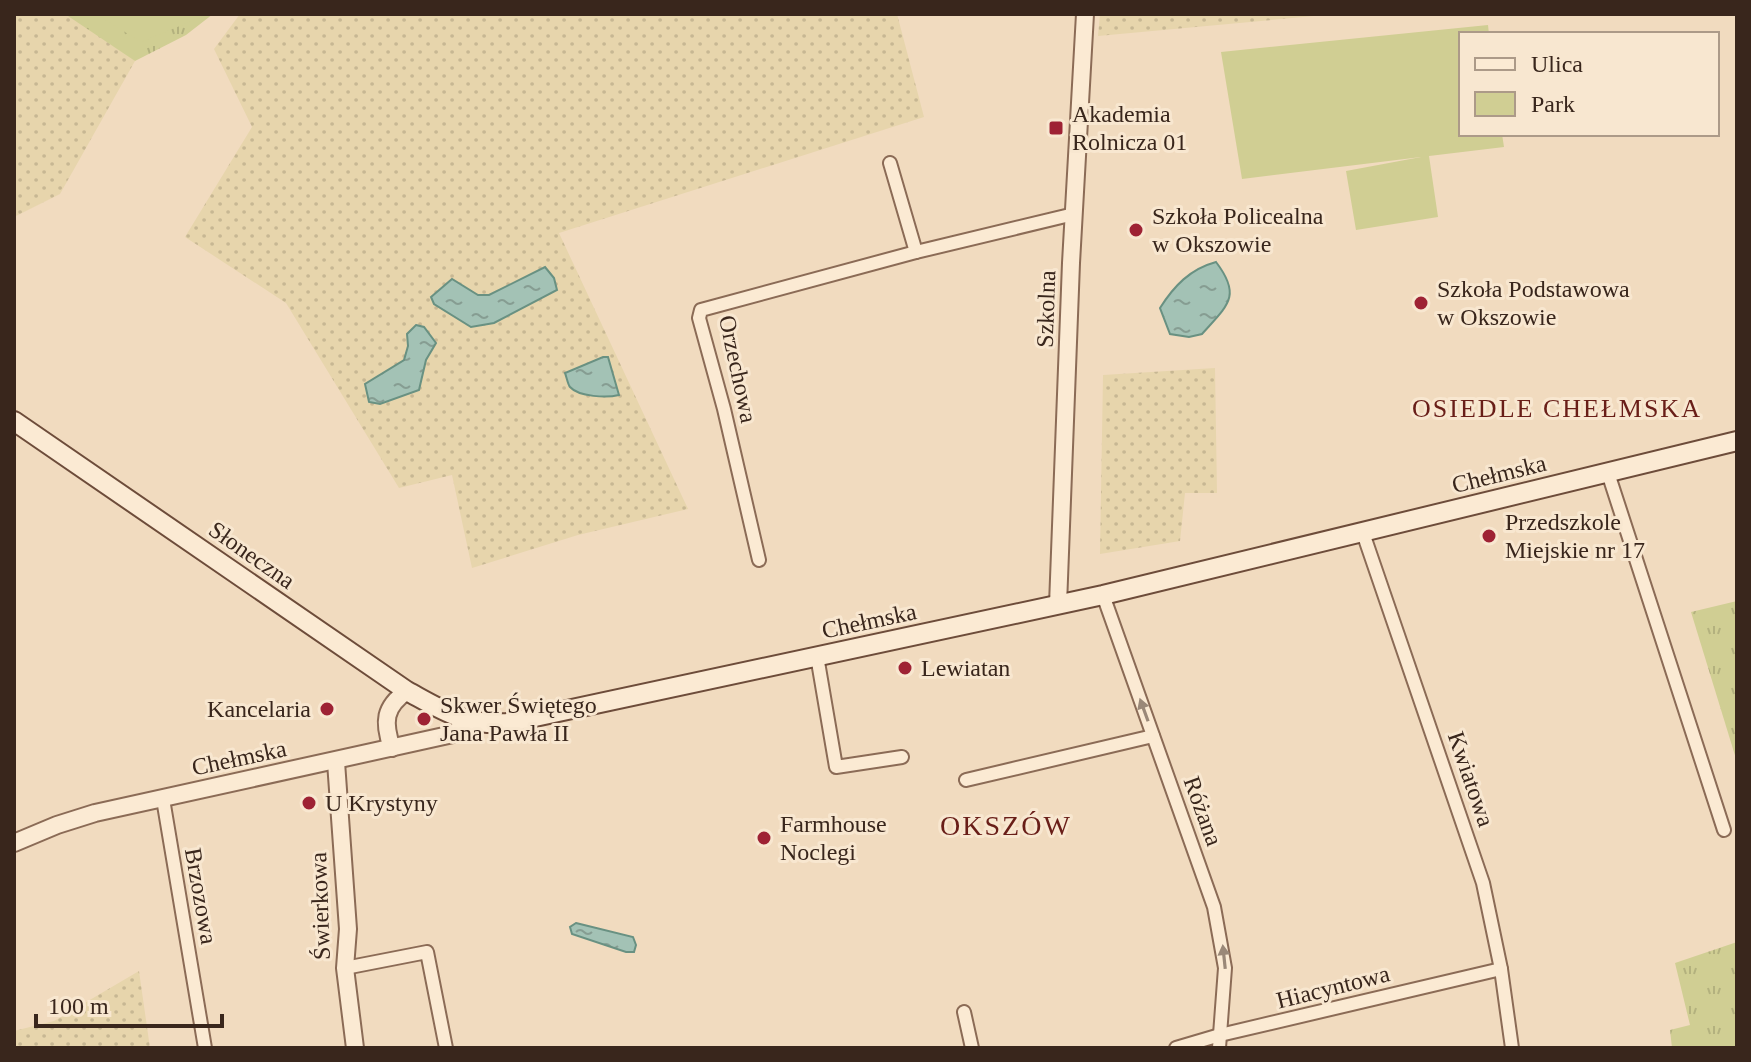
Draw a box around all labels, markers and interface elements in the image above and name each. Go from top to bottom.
legend [1459,32,1719,136]
text: Ulica [1531,51,1583,77]
text: Park [1531,91,1575,117]
place label: Akademia Rolnicza 01 [1072,101,1187,155]
marker: Akademia Rolnicza 01 [1047,119,1065,137]
place label: Szkoła Policealna w Okszowie [1152,203,1324,257]
marker: Szkoła Policealna w Okszowie [1127,221,1145,239]
street label: Szkolna [1032,270,1060,348]
place label: Szkoła Podstawowa w Okszowie [1437,276,1630,330]
marker: Szkoła Podstawowa w Okszowie [1412,294,1430,312]
street label: Orzechowa [714,313,762,425]
district label: OSIEDLE CHEŁMSKA [1412,394,1702,423]
street label: Chełmska [1449,450,1549,498]
place label: Przedszkole Miejskie nr 17 [1505,509,1645,563]
street label: Słoneczna [204,516,300,594]
marker: Przedszkole Miejskie nr 17 [1480,527,1498,545]
street label: Chełmska [819,598,919,644]
place label: Lewiatan [921,655,1010,681]
marker: Lewiatan [896,659,914,677]
place label: Skwer Świętego Jana Pawła II [440,692,597,746]
place label: Kancelaria [207,696,311,722]
one-way arrow [1137,698,1149,722]
marker: Kancelaria [318,700,336,718]
marker: Skwer Świętego Jana Pawła II [415,710,433,728]
street label: Kwiatowa [1443,728,1499,830]
street label: Chełmska [189,735,289,781]
street label: Różana [1178,773,1228,850]
place label: U Krystyny [325,790,438,816]
marker: U Krystyny [300,794,318,812]
district label: OKSZÓW [940,810,1072,841]
place label: Farmhouse Noclegi [780,811,887,865]
marker: Farmhouse Noclegi [755,829,773,847]
street label: Brzozowa [180,846,222,947]
street label: Świerkowa [305,851,335,960]
one-way arrow [1217,944,1230,969]
street label: Hiacyntowa [1274,960,1393,1014]
scale bar [36,978,222,1028]
text: 100 m [48,993,109,1019]

